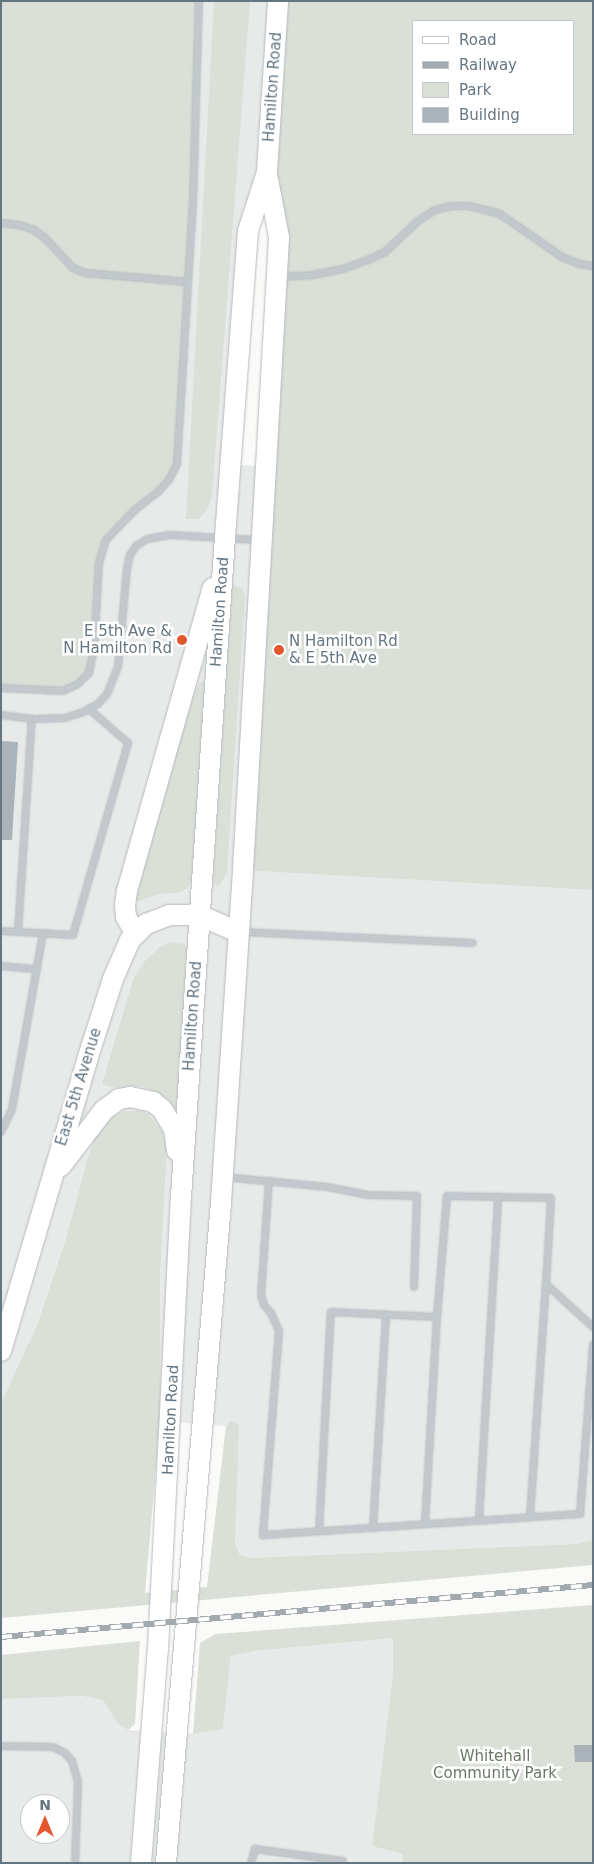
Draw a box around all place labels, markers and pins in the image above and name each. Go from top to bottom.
place label: E 5th Ave & N Hamilton Rd [63,622,172,657]
place label: N Hamilton Rd & E 5th Ave [289,632,398,667]
marker: E 5th Ave & N Hamilton Rd [176,634,188,646]
marker: N Hamilton Rd & E 5th Ave [273,644,285,656]

